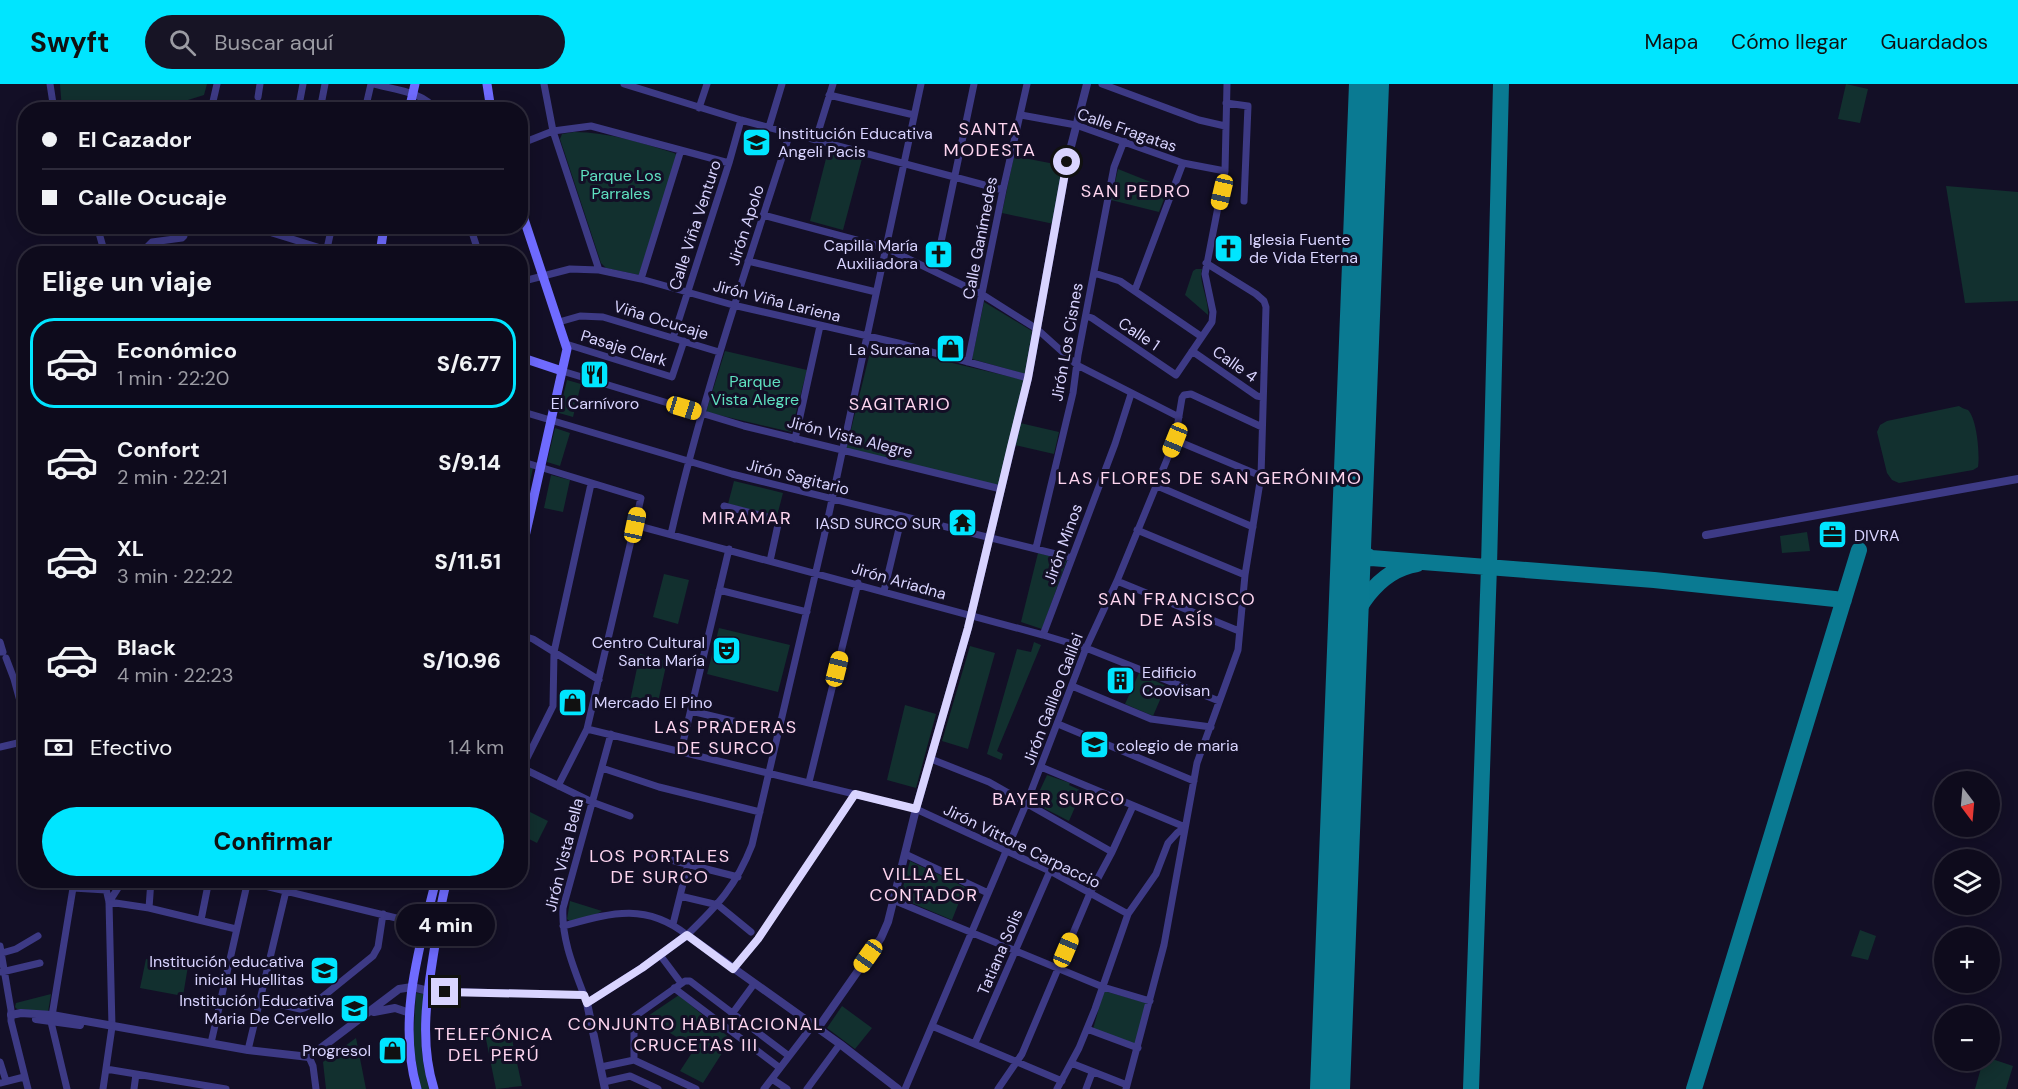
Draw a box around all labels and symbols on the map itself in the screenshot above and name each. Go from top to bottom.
street label: Calle Fragatas [1074,103,1180,157]
district label: SANTA MODESTA [944,117,1036,162]
place label: Institución Educativa Angeli Pacis [778,123,933,162]
school or university icon: Institución Educativa Angeli Pacis [741,126,773,158]
route start [1053,148,1080,175]
street label: Calle Viña Venturo [664,157,726,293]
park label: Parque Los Parrales [580,165,662,204]
car [1209,172,1235,212]
street label: Calle Ganímedes [958,175,1002,301]
district label: SAN PEDRO [1081,179,1191,203]
street label: Jirón Apolo [723,182,769,268]
place label: Iglesia Fuente de Vida Eterna [1249,229,1358,268]
church icon: Iglesia Fuente de Vida Eterna [1212,232,1244,264]
place label: Capilla María Auxiliadora [824,235,918,274]
church icon: Capilla María Auxiliadora [923,238,955,270]
street label: Jirón Viña Lariena [711,275,843,327]
street label: Jirón Los Cisnes [1046,281,1088,403]
street label: Viña Ocucaje [611,296,711,344]
street label: Calle 1 [1114,313,1164,355]
street label: Pasaje Clark [578,325,670,371]
shop icon: La Surcana [935,333,967,365]
place label: La Surcana [849,339,930,360]
street label: Calle 4 [1208,341,1262,387]
restaurant icon: El Carnívoro [579,359,611,391]
park label: Parque Vista Alegre [711,371,799,410]
district label: SAGITARIO [849,392,951,416]
place label: El Carnívoro [551,393,639,414]
car [664,394,704,422]
street label: Jirón Vista Alegre [785,411,915,463]
car [1160,420,1190,460]
street label: Jirón Sagitario [744,454,852,500]
district label: LAS FLORES DE SAN GERÓNIMO [1058,466,1362,490]
street label: Jirón Minos [1039,501,1087,587]
car [622,506,648,544]
district label: MIRAMAR [702,506,792,530]
temple icon: IASD SURCO SUR [946,507,978,539]
place label: IASD SURCO SUR [815,513,941,534]
office icon: DIVRA [1817,519,1849,551]
place label: DIVRA [1854,525,1900,546]
street label: Jirón Ariadna [849,557,949,605]
district label: SAN FRANCISCO DE ASÍS [1098,587,1256,632]
street label: Jirón Galileo Galilei [1018,630,1088,768]
place label: Centro Cultural Santa María [592,632,705,671]
theatre icon: Centro Cultural Santa María [710,635,742,667]
car [824,649,850,689]
place label: Edificio Coovisan [1142,662,1210,701]
building icon: Edificio Coovisan [1105,665,1137,697]
shop icon: Mercado El Pino [557,686,589,718]
place label: Mercado El Pino [594,692,712,713]
district label: LAS PRADERAS DE SURCO [654,715,798,760]
school or university icon: colegio de maria [1079,729,1111,761]
place label: colegio de maria [1116,735,1239,756]
north arrow [1934,771,2000,837]
district label: BAYER SURCO [992,787,1126,811]
street label: Jirón Vista Bella [540,796,588,914]
street label: Jirón Vittore Carpaccio [940,799,1104,893]
district label: LOS PORTALES DE SURCO [589,844,731,889]
district label: VILLA EL CONTADOR [870,862,978,907]
callout: 4 min [396,905,494,947]
street label: Tatiana Solis [972,906,1028,998]
car [1051,930,1081,970]
car [850,936,886,976]
place label: Institución educativa inicial Huellitas [149,951,304,990]
school or university icon: Institución educativa inicial Huellitas [309,954,341,986]
route end [431,978,458,1005]
place label: Institución Educativa Maria De Cervello [179,990,334,1029]
school or university icon: Institución Educativa Maria De Cervello [339,993,371,1025]
district label: CONJUNTO HABITACIONAL CRUCETAS III [568,1012,824,1057]
district label: TELEFÓNICA DEL PERÚ [434,1022,554,1067]
shop icon: Progresol [376,1034,408,1066]
place label: Progresol [302,1040,371,1061]

